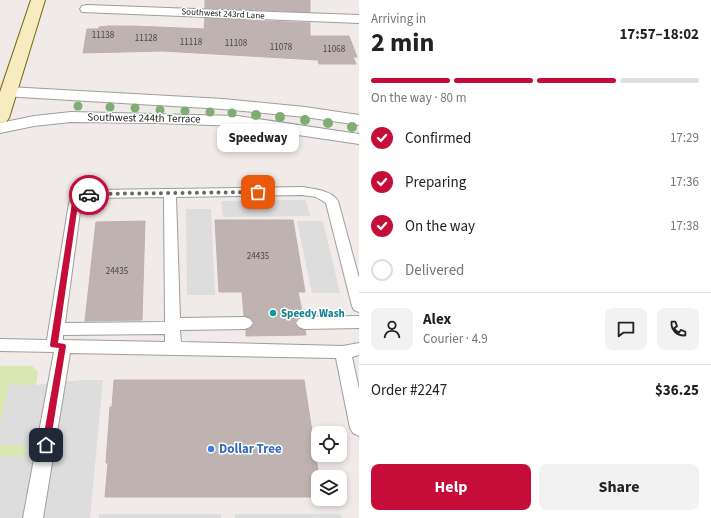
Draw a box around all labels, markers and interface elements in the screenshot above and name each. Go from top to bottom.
street label: Southwest 243rd Lane [181,5,266,23]
text: Arriving in [371,10,426,28]
text: 2 min [371,24,434,61]
text: 17:57–18:02 [619,24,699,45]
house number: 11138 [92,29,115,42]
house number: 11128 [135,32,158,45]
house number: 11118 [180,36,203,49]
house number: 11108 [225,37,248,50]
house number: 11078 [270,41,293,54]
house number: 11068 [323,43,346,56]
text: On the way · 80 m [371,89,466,107]
street label: Southwest 244th Terrace [87,110,201,126]
callout: Speedway [217,124,299,152]
icon: check [371,127,393,149]
text: Confirmed [405,128,471,149]
text: Speedway [228,129,288,147]
text: 17:29 [670,129,699,147]
icon: check [371,171,393,193]
text: Preparing [405,172,466,193]
text: 17:36 [670,173,699,191]
courier [69,175,109,215]
pin [241,175,275,209]
icon: bag [247,181,269,203]
icon: car [78,184,100,206]
icon: check [371,215,393,237]
text: On the way [405,216,475,237]
text: 17:38 [670,217,699,235]
house number: 24435 [247,250,270,263]
text: Delivered [405,260,464,281]
house number: 24435 [106,265,129,278]
place label: Speedy Wash [281,306,345,321]
marker: Speedy Wash [268,308,278,318]
button: person [371,308,413,350]
button: chat [605,308,647,350]
button: phone [657,308,699,350]
text: Alex [423,309,451,330]
text: Courier · 4.9 [423,330,488,348]
text: Order #2247 [371,380,447,401]
text: $36.25 [655,380,699,401]
map controls [311,426,347,506]
button: locate [311,426,347,462]
pin [29,428,63,462]
icon: home [35,434,57,456]
place label: Dollar Tree [219,440,282,458]
marker: Dollar Tree [206,444,216,454]
button: Help [371,464,531,510]
button: Share [539,464,699,510]
button: layers [311,470,347,506]

